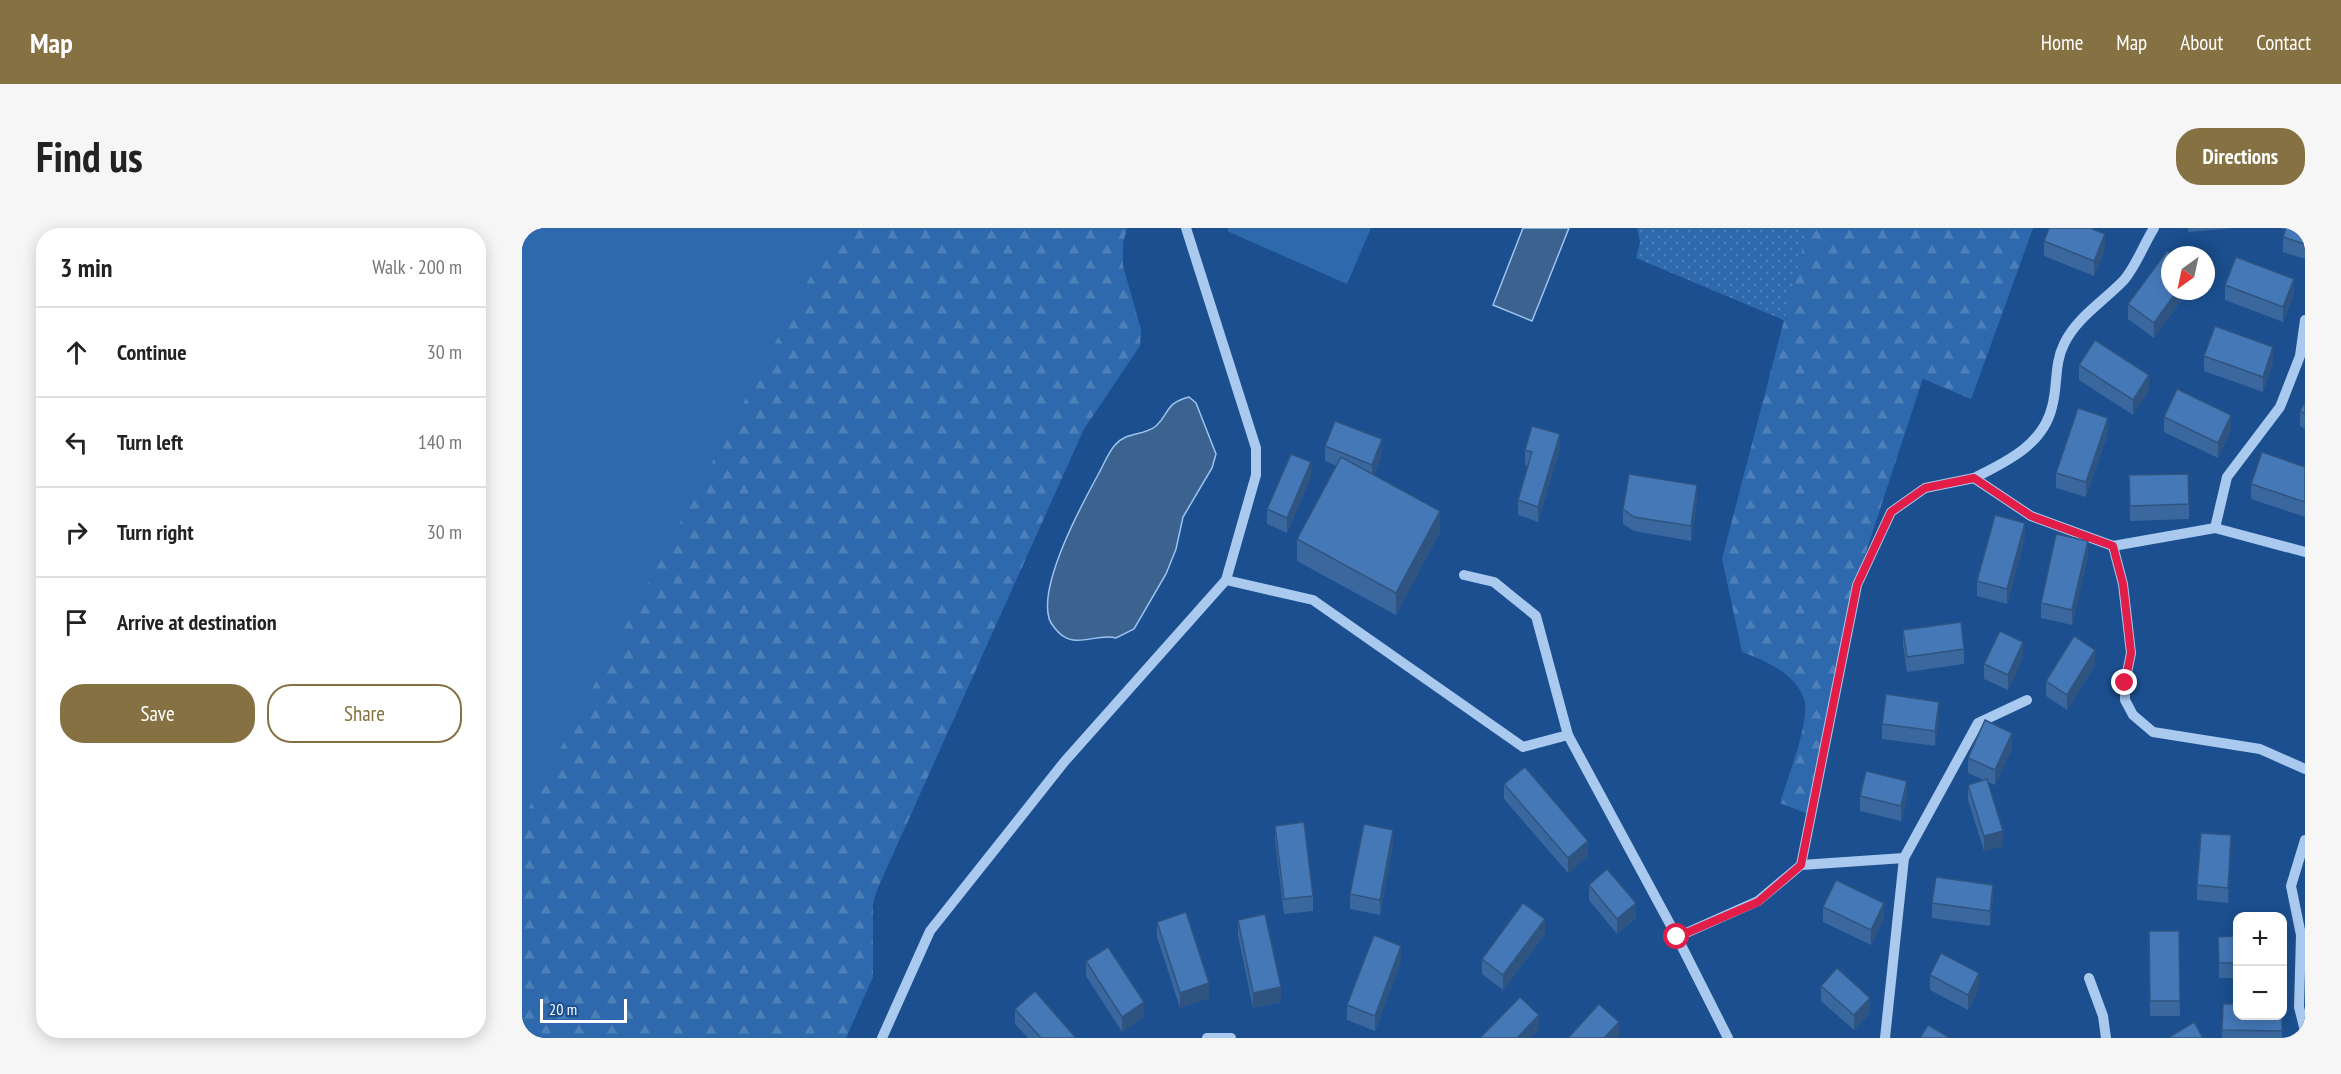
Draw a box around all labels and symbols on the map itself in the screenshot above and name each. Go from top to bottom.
north arrow [2161,246,2215,300]
route end [2111,669,2137,695]
route start [1663,923,1689,949]
scale bar [540,996,627,1024]

